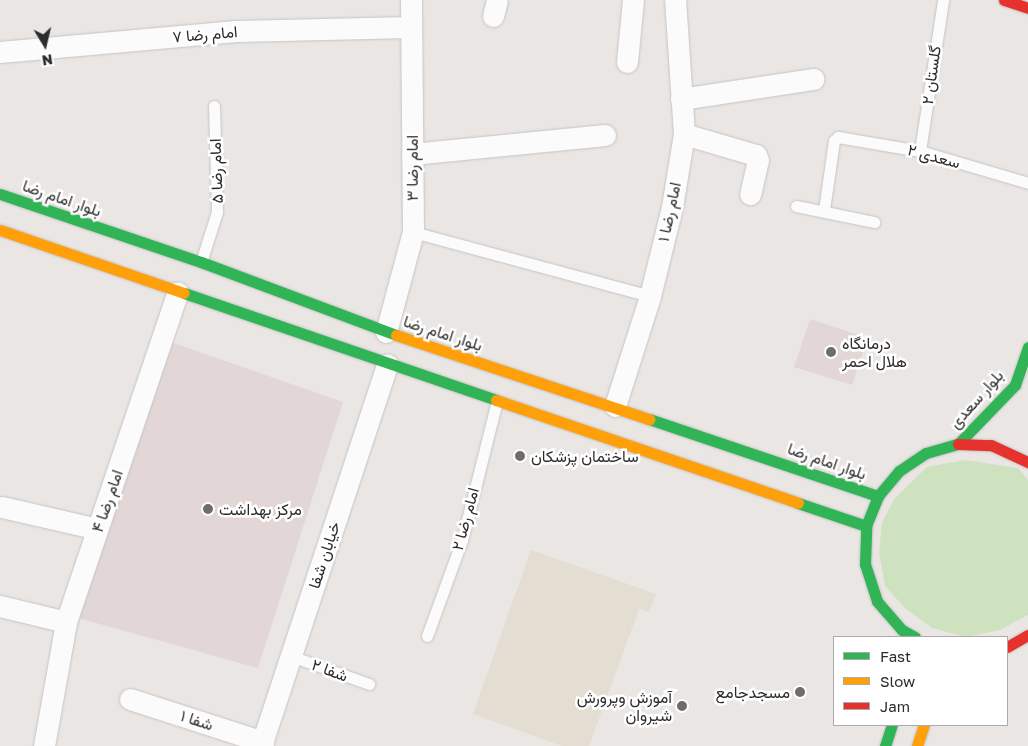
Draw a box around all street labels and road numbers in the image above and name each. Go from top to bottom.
street label: امام رضا ۷ [172,22,238,46]
street label: گلستان ۲ [917,44,945,106]
street label: امام رضا ۳ [402,135,422,201]
street label: امام رضا ۵ [205,138,227,204]
street label: سعدی ۲ [905,140,963,172]
street label: بلوار امام رضا [20,176,104,220]
street label: امام رضا ۱ [653,180,685,244]
street label: بلوار امام رضا [401,311,485,355]
street label: بلوار سعدی [945,366,1007,432]
street label: بلوار امام رضا [785,439,869,483]
street label: امام رضا ۴ [87,467,127,535]
street label: امام رضا ۲ [447,486,483,552]
street label: خیابان شفا [304,519,344,591]
street label: شفا ۲ [309,655,351,685]
street label: شفا ۱ [178,706,216,734]

